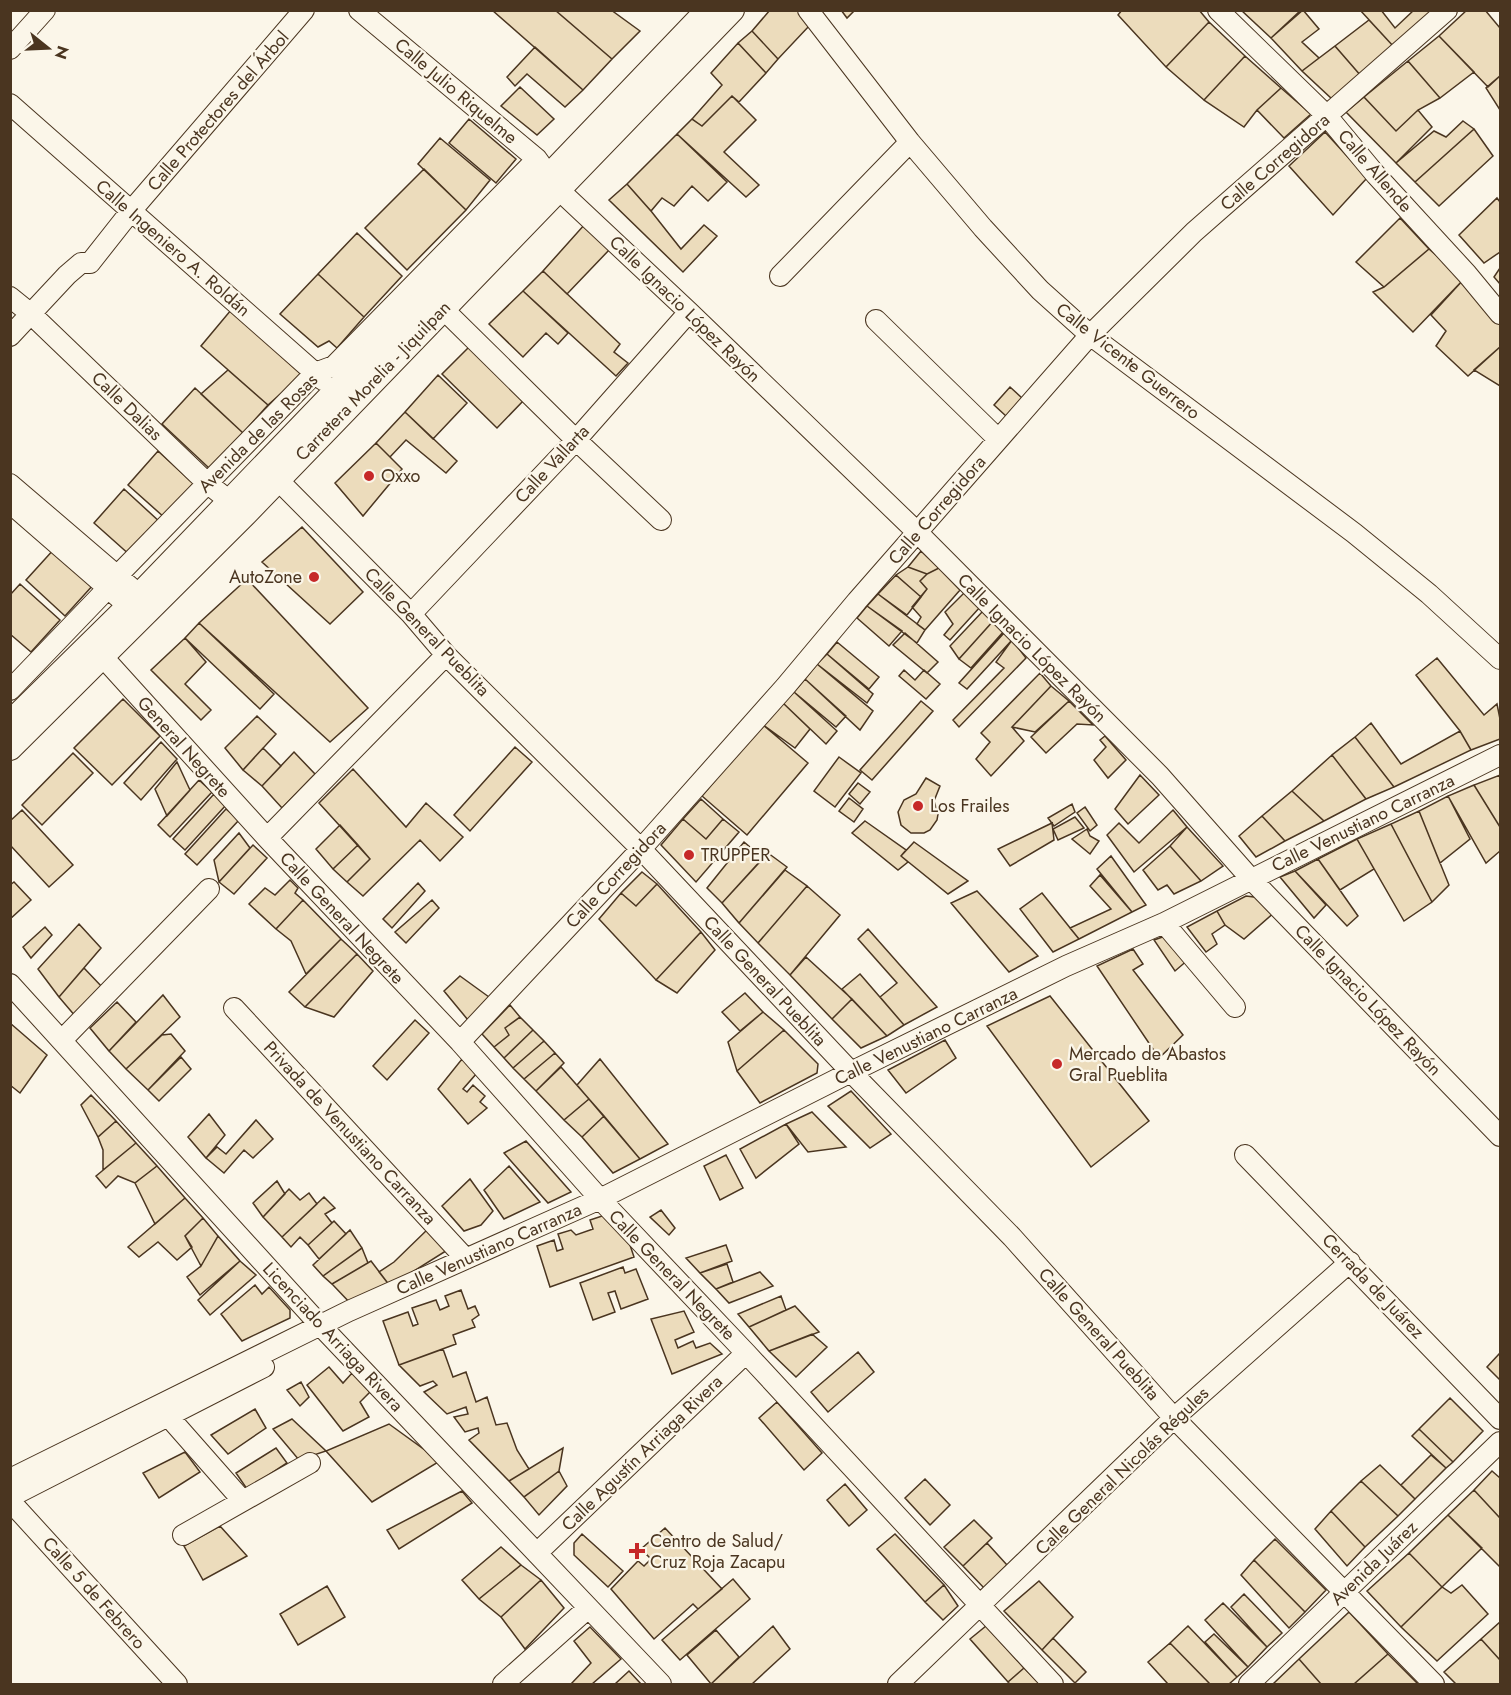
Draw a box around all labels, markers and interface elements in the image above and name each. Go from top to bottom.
north arrow [18,18,78,78]
street label: Calle Protectores del Árbol [141,25,295,197]
street label: Calle Julio Riquelme [389,32,523,150]
text: N [49,43,75,62]
street label: Calle Corregidora [1215,107,1335,217]
street label: Calle Allende [1332,124,1418,218]
street label: Calle Ingeniero A. Roldán [90,173,256,323]
street label: Calle Ignacio López Rayón [603,230,767,388]
street label: Carretera Morelia - Jiquilpan [289,295,457,467]
street label: Calle Vicente Guerrero [1050,296,1206,426]
street label: Calle Dalias [86,366,168,446]
street label: Avenida de las Rosas [192,367,324,499]
street label: Calle Vallarta [509,419,595,509]
street label: Calle Corregidora [882,450,992,570]
place label: Oxxo [381,463,421,489]
marker: Oxxo [362,469,376,483]
street label: Calle General Pueblita [358,562,496,702]
place label: AutoZone [229,564,302,590]
street label: Calle Ignacio López Rayón [952,568,1112,728]
marker: AutoZone [307,570,321,584]
street label: General Negrete [131,691,237,803]
street label: Calle Venustiano Carranza [1267,767,1459,879]
place label: Los Frailes [930,793,1009,819]
marker: Los Frailes [911,799,925,813]
street label: Calle Corregidora [560,816,672,934]
place label: TRUPPER [701,842,770,868]
street label: Calle General Negrete [274,846,410,990]
marker: TRUPPER [682,848,696,862]
street label: Calle General Pueblita [697,910,833,1052]
street label: Calle Ignacio López Rayón [1289,918,1447,1082]
street label: Calle Venustiano Carranza [830,980,1022,1092]
street label: Privada de Venustiano Carranza [258,1035,442,1231]
place label: Mercado de Abastos Gral Pueblita [1069,1041,1226,1088]
marker: Mercado de Abastos Gral Pueblita [1050,1057,1064,1071]
street label: Calle Venustiano Carranza [392,1196,586,1302]
street label: Calle General Negrete [603,1204,741,1346]
street label: Cerrada de Juárez [1316,1227,1431,1345]
street label: Licenciado Arriaga Rivera [257,1256,409,1418]
street label: Calle General Pueblita [1032,1262,1166,1406]
street label: Calle Agustín Arriaga Rivera [556,1369,728,1537]
street label: Calle General Nicolás Régules [1029,1381,1215,1561]
street label: Avenida Juárez [1325,1514,1424,1611]
place label: Centro de Salud/ Cruz Roja Zacapu [650,1528,786,1575]
street label: Calle 5 de Febrero [36,1531,152,1655]
marker: Centro de Salud/ Cruz Roja Zacapu [628,1542,646,1560]

